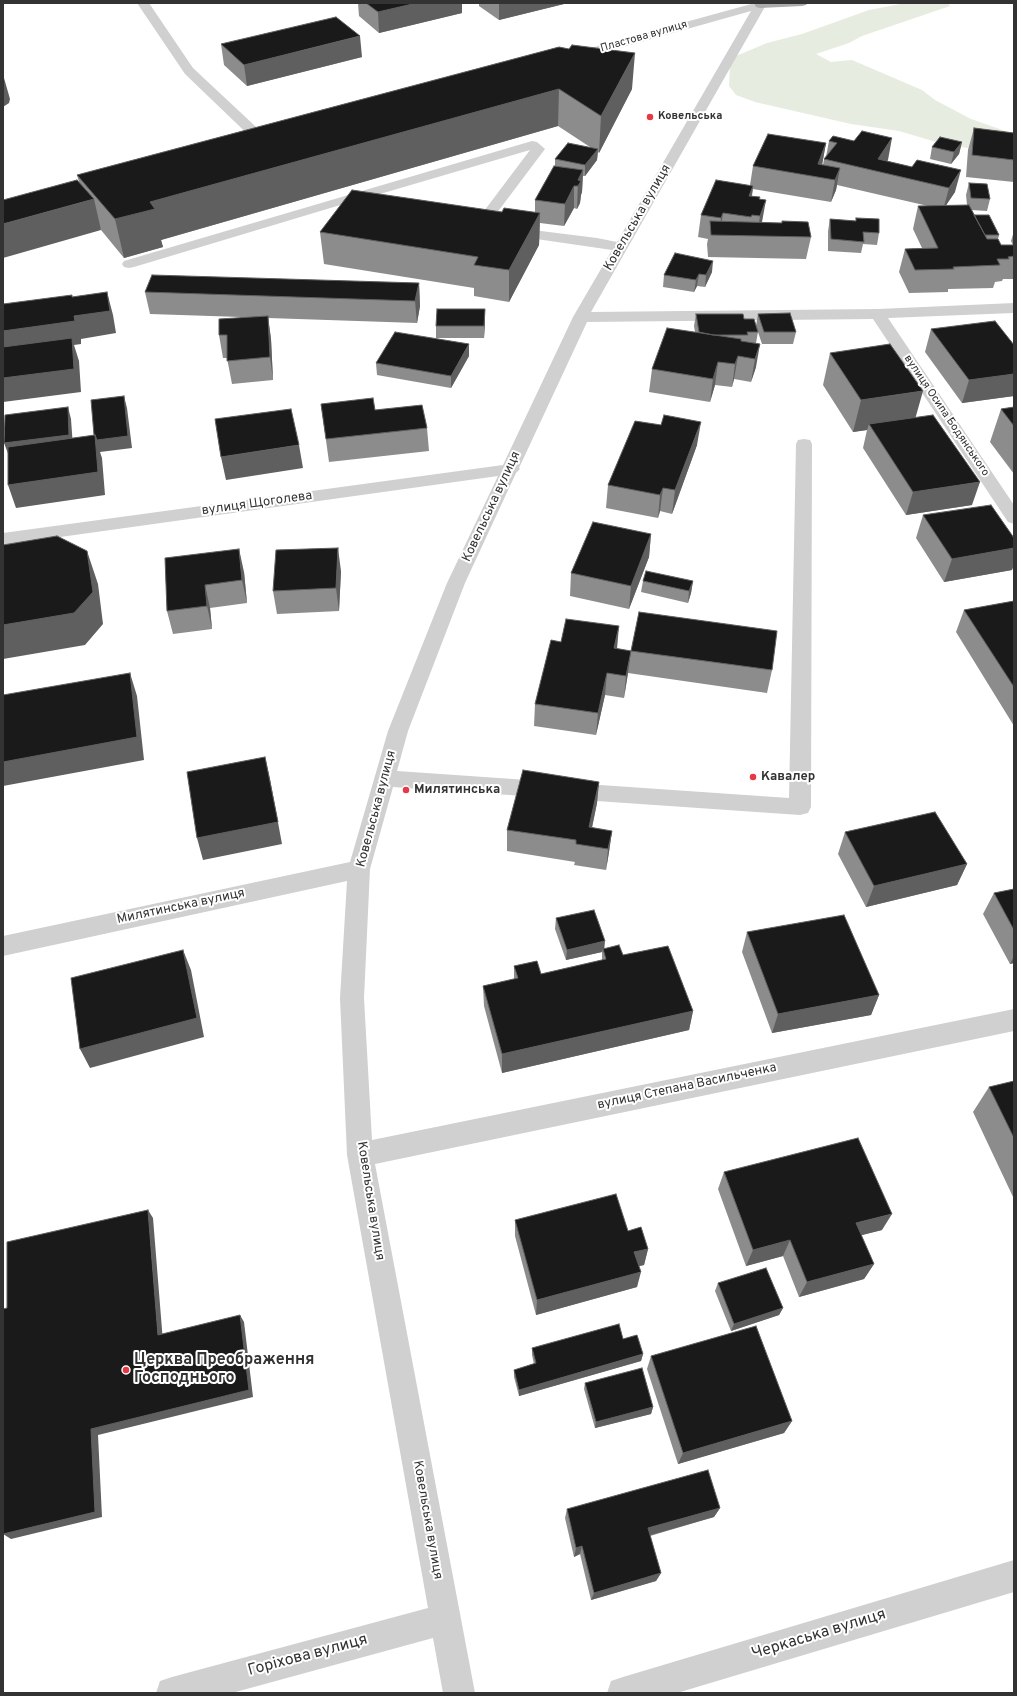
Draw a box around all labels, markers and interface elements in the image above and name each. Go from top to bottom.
street label: Пластова вулиця [599,18,689,56]
place label: Ковельська [658,110,722,124]
marker: Ковельська [645,112,655,122]
street label: Ковельська вулиця [601,162,675,274]
street label: вулиця Осипа Бодянського [901,353,991,479]
street label: Ковельська вулиця [460,449,524,565]
street label: вулиця Щоголева [201,489,313,519]
street label: Ковельська вулиця [354,749,400,869]
place label: Кавалер [761,769,815,785]
marker: Кавалер [748,772,758,782]
place label: Милятинська [414,782,500,798]
marker: Милятинська [401,785,411,795]
street label: Милятинська вулиця [116,886,246,928]
street label: вулиця Степана Васильченка [596,1060,778,1114]
street label: Ковельська вулиця [353,1140,387,1262]
place label: Церква Преображення Господнього [134,1351,314,1389]
marker: Церква Преображення Господнього [121,1365,131,1375]
street label: Ковельська вулиця [409,1459,445,1581]
street label: Черкаська вулиця [750,1605,888,1665]
street label: Горіхова вулиця [246,1631,370,1681]

